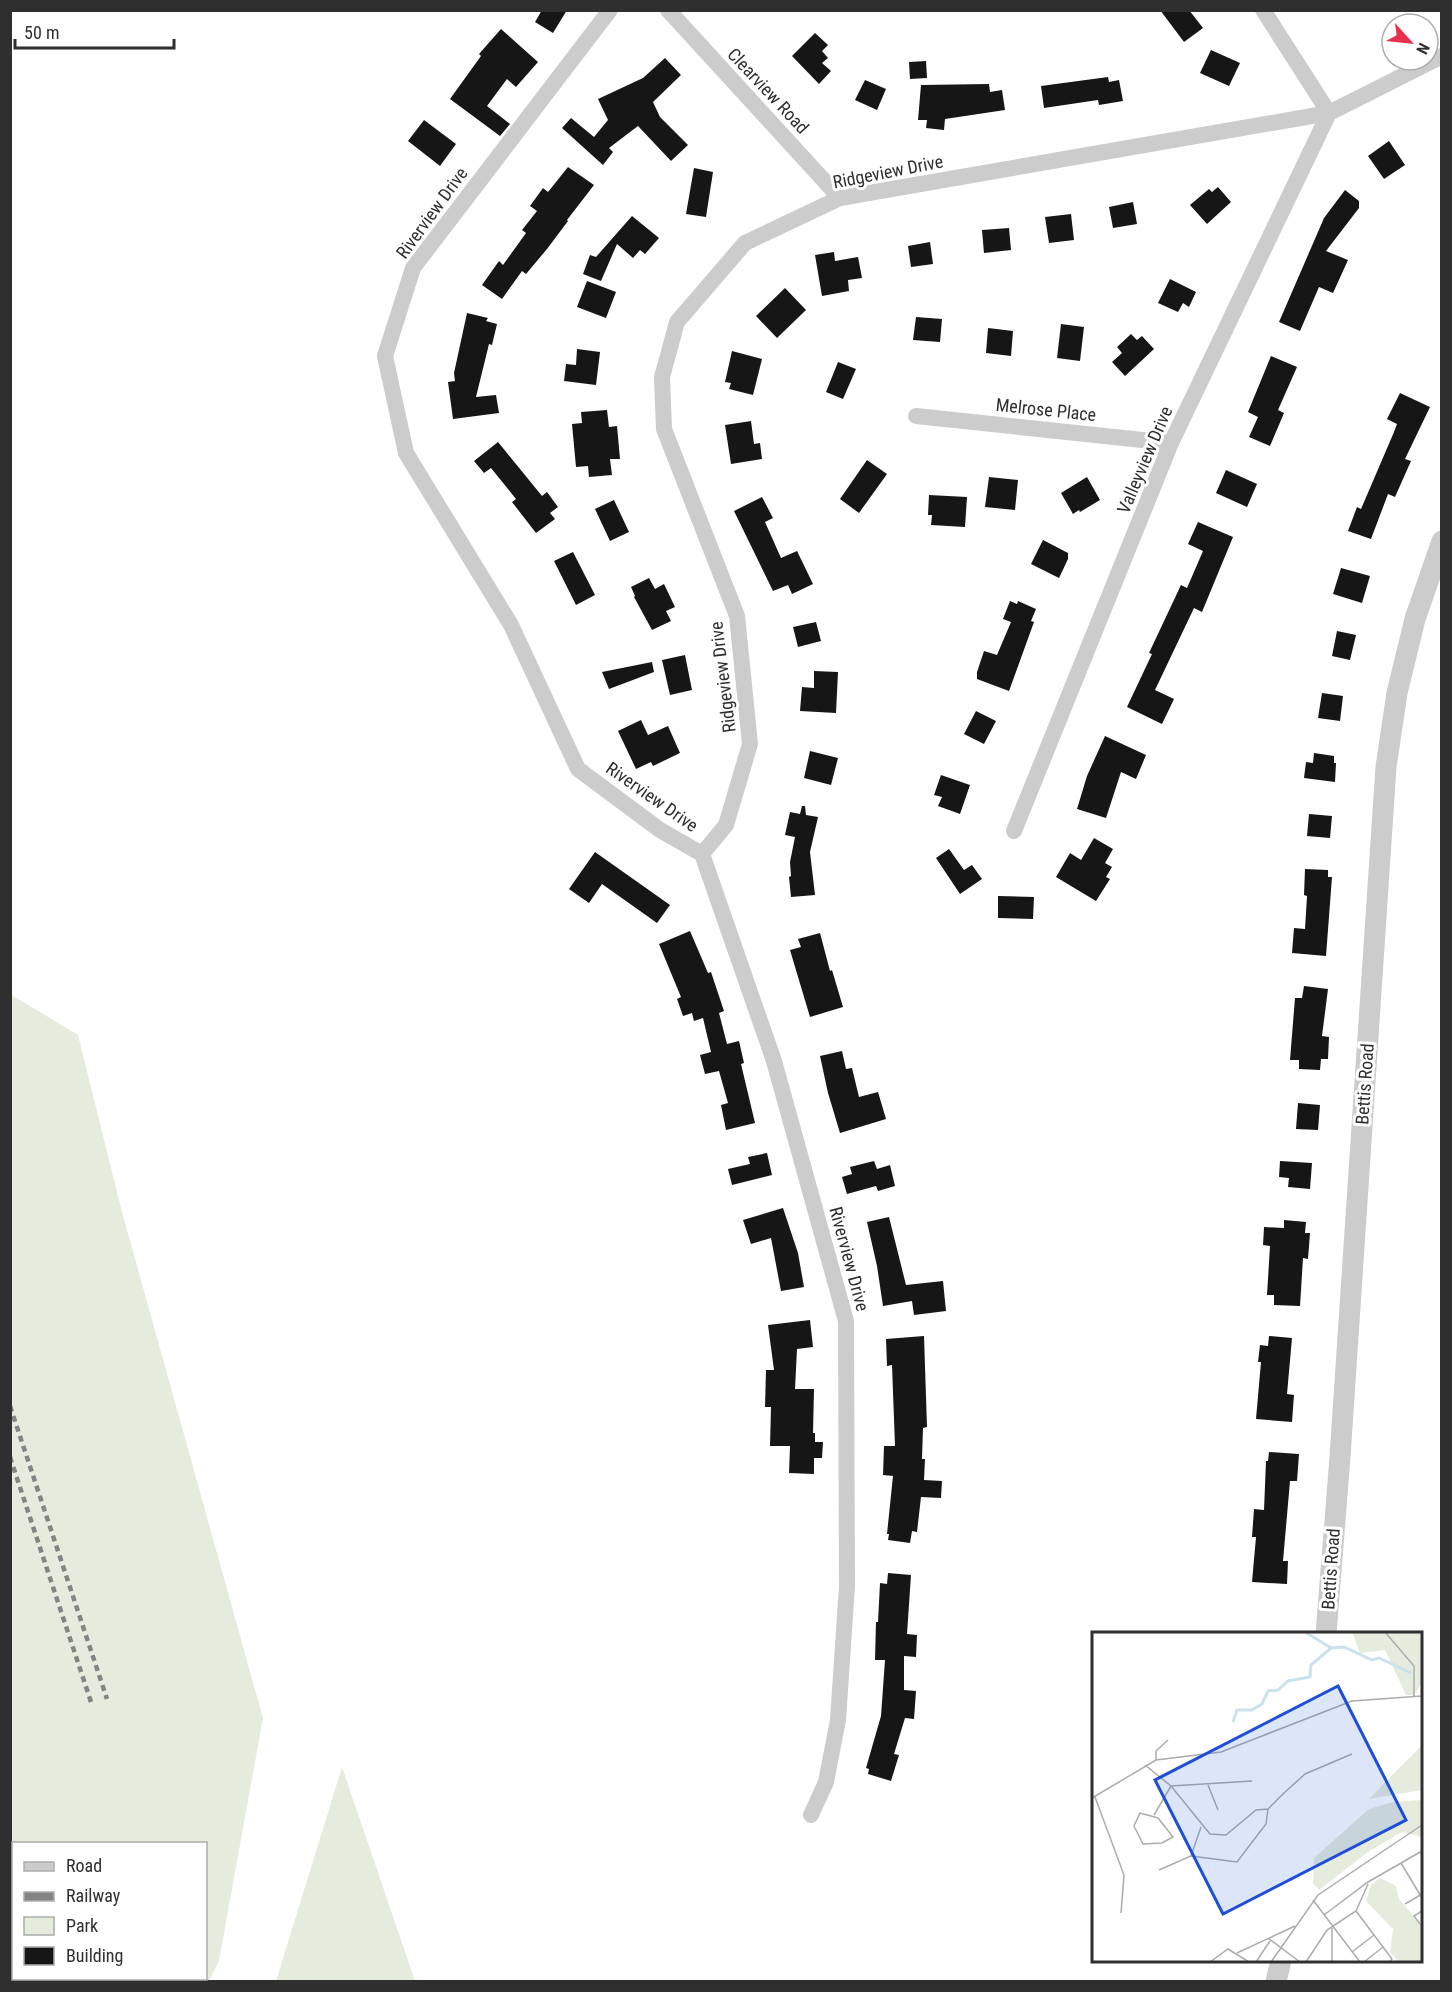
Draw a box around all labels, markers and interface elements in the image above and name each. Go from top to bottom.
scale bar [15,12,174,50]
north arrow [1380,12,1440,72]
text: 50 m [24,22,59,43]
text: N [1412,40,1434,57]
street label: Clearview Road [723,44,813,138]
street label: Ridgeview Drive [831,151,945,192]
street label: Riverview Drive [392,163,472,262]
street label: Melrose Place [995,394,1097,425]
street label: Valleyview Drive [1113,403,1177,517]
street label: Ridgeview Drive [705,620,740,734]
street label: Riverview Drive [602,757,702,836]
street label: Bettis Road [1351,1043,1378,1125]
street label: Riverview Drive [825,1204,874,1313]
street label: Bettis Road [1317,1528,1344,1610]
inset map [1092,1632,1422,1962]
legend [12,1842,207,1980]
text: Road [66,1855,102,1876]
text: Railway [66,1885,121,1906]
text: Park [66,1915,98,1936]
text: Building [66,1945,123,1966]

